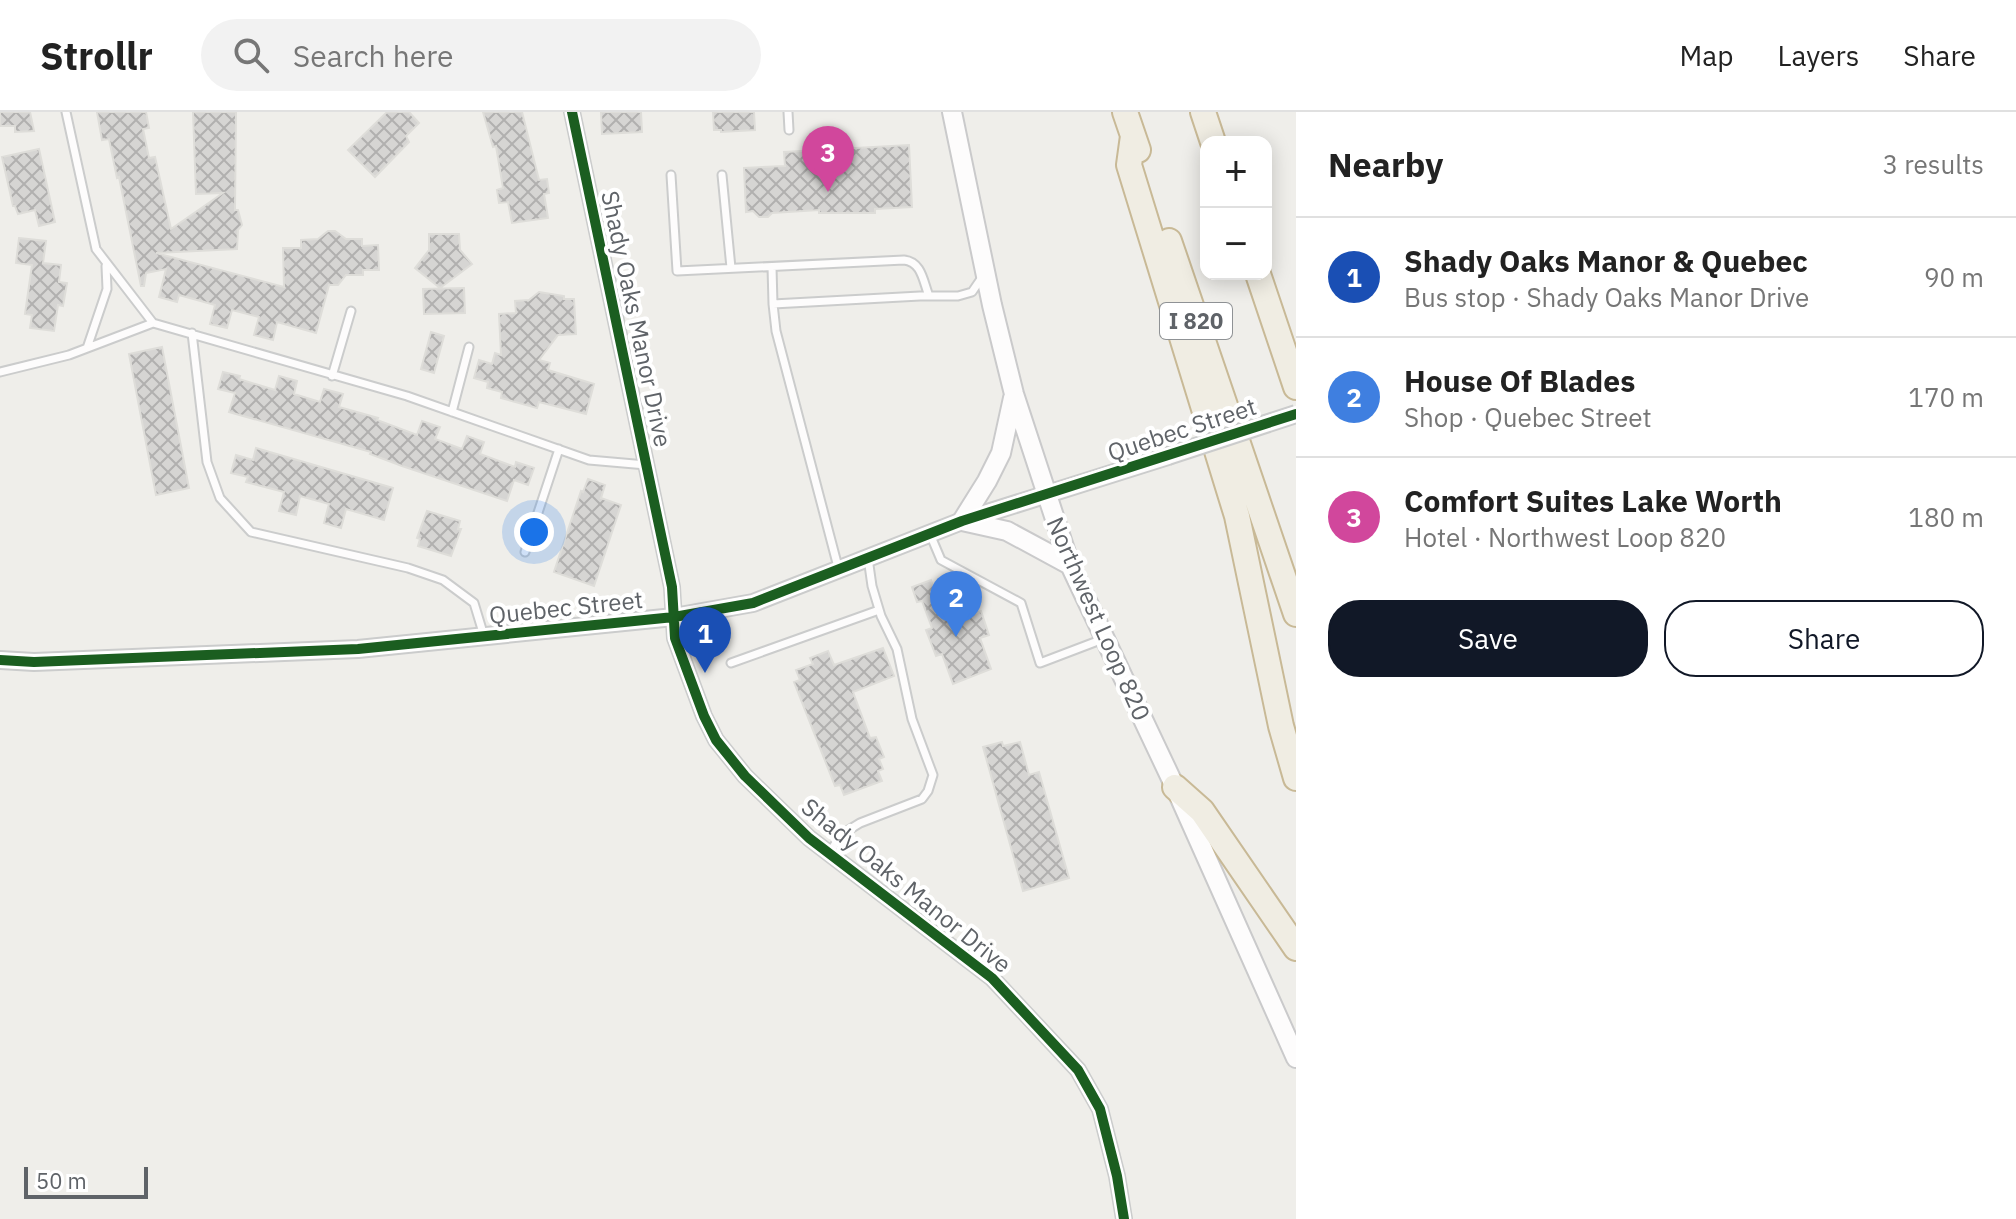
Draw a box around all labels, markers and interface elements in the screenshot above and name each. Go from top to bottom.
search box [201,19,761,91]
text: Strollr [40,31,153,80]
icon: search [229,33,273,77]
text: Search here [293,36,454,75]
text: Map [1679,37,1733,74]
text: Layers [1777,37,1859,74]
text: Share [1903,37,1976,74]
pin: 3 [802,126,854,192]
map controls [1200,136,1272,280]
button: + [1200,136,1272,208]
text: Nearby [1328,142,1443,186]
text: 3 results [1882,147,1984,181]
street label: Shady Oaks Manor Drive [594,188,680,450]
button: − [1200,208,1272,280]
text: Shady Oaks Manor & Quebec [1404,241,1808,280]
text: 1 [1346,260,1362,294]
text: 90 m [1924,260,1984,294]
text: Bus stop · Shady Oaks Manor Drive [1404,280,1809,314]
road number: I 820 [1160,303,1232,339]
text: House Of Blades [1404,361,1635,400]
text: 2 [1346,380,1362,414]
text: 170 m [1908,380,1984,414]
street label: Quebec Street [1103,390,1260,468]
text: Shop · Quebec Street [1404,400,1652,434]
text: Comfort Suites Lake Worth [1404,481,1782,520]
text: 3 [1346,500,1362,534]
text: 180 m [1908,500,1984,534]
your location [514,512,554,552]
street label: Northwest Loop 820 [1040,512,1158,725]
text: Hotel · Northwest Loop 820 [1404,520,1726,554]
pin: 2 [930,571,982,637]
street label: Quebec Street [487,583,644,631]
button: Save [1328,600,1648,677]
button: Share [1664,600,1984,677]
pin: 1 [679,607,731,673]
street label: Shady Oaks Manor Drive [795,791,1018,980]
scale bar [24,1163,148,1199]
text: 50 m [36,1166,87,1195]

